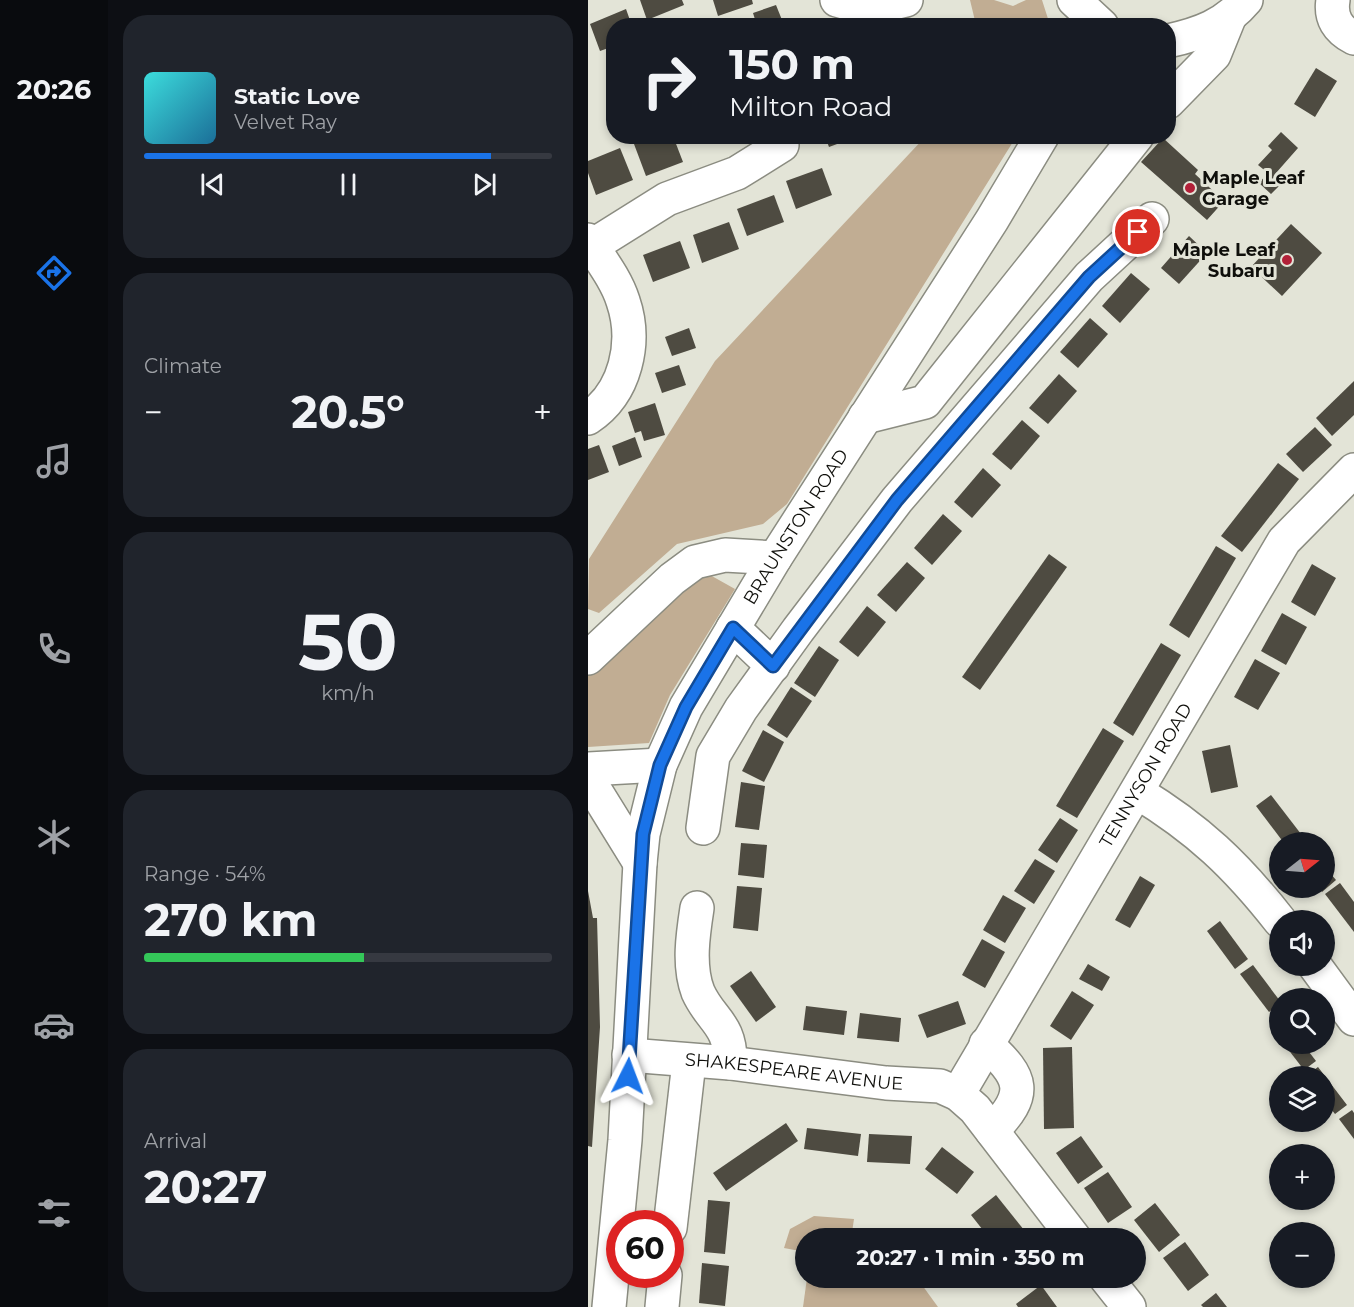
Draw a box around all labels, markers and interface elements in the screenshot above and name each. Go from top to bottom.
text: 150 m [729,38,855,90]
icon: right [630,42,708,120]
text: 20:26 [17,73,91,106]
text: Static Love [234,83,360,110]
text: Milton Road [729,90,892,123]
text: Velvet Ray [234,110,337,134]
place label: Maple Leaf Garage [1202,167,1306,210]
icon: previous [196,168,229,201]
icon: pause [332,168,365,201]
icon: next [468,168,501,201]
marker: Maple Leaf Garage [1183,181,1197,195]
pin [1112,206,1163,257]
icon: arrive [1121,215,1154,248]
place label: Maple Leaf Subaru [1172,239,1276,282]
icon: directions [33,252,75,294]
marker: Maple Leaf Subaru [1280,253,1294,267]
text: Climate [144,354,222,378]
text: 20.5° [291,384,405,439]
text: − [144,392,163,432]
text: + [533,392,552,432]
icon: music [33,440,75,482]
street label: BRAUNSTON ROAD [739,445,853,608]
text: 50 [298,594,398,690]
icon: phone [33,628,75,670]
text: km/h [321,681,375,705]
street label: TENNYSON ROAD [1095,699,1197,851]
icon: climate [33,816,75,858]
north arrow [1269,832,1335,898]
map controls [1269,832,1335,1288]
text: Range · 54% [144,862,266,886]
text: 270 km [144,892,317,947]
button: sound [1269,910,1335,976]
button: search [1269,988,1335,1054]
icon: car [33,1004,75,1046]
position arrow [596,1044,660,1108]
street label: SHAKESPEARE AVENUE [684,1048,904,1095]
button: layers [1269,1066,1335,1132]
text: Arrival [144,1129,207,1153]
button: + [1269,1144,1335,1210]
text: 20:27 [144,1159,267,1214]
icon: filters [33,1192,75,1234]
speed limit sign: 60 [606,1210,684,1288]
button: − [1269,1222,1335,1288]
text: 20:27 · 1 min · 350 m [856,1244,1085,1271]

